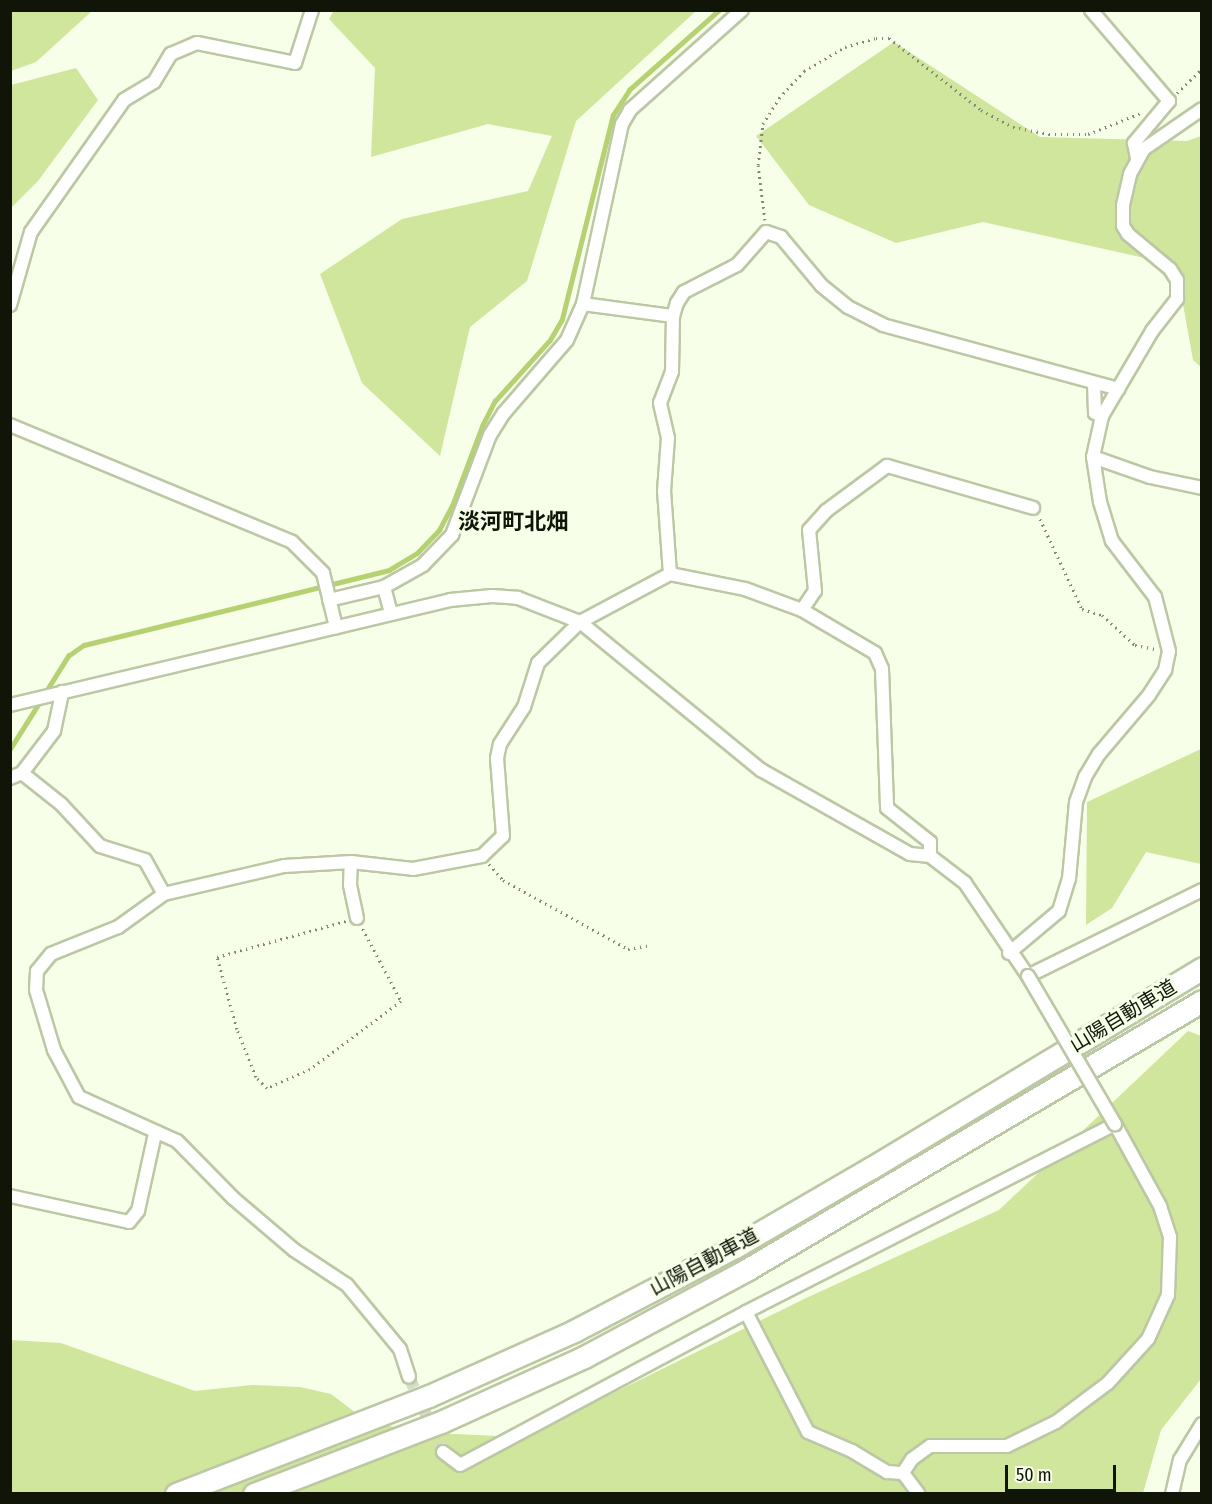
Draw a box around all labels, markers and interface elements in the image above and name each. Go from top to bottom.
district label: 淡河町北畑 [458,509,568,535]
street label: 山陽自動車道 [1065,975,1181,1057]
street label: 山陽自動車道 [645,1223,763,1301]
scale bar [1008,1453,1119,1491]
text: 50 m [1016,1464,1052,1486]

